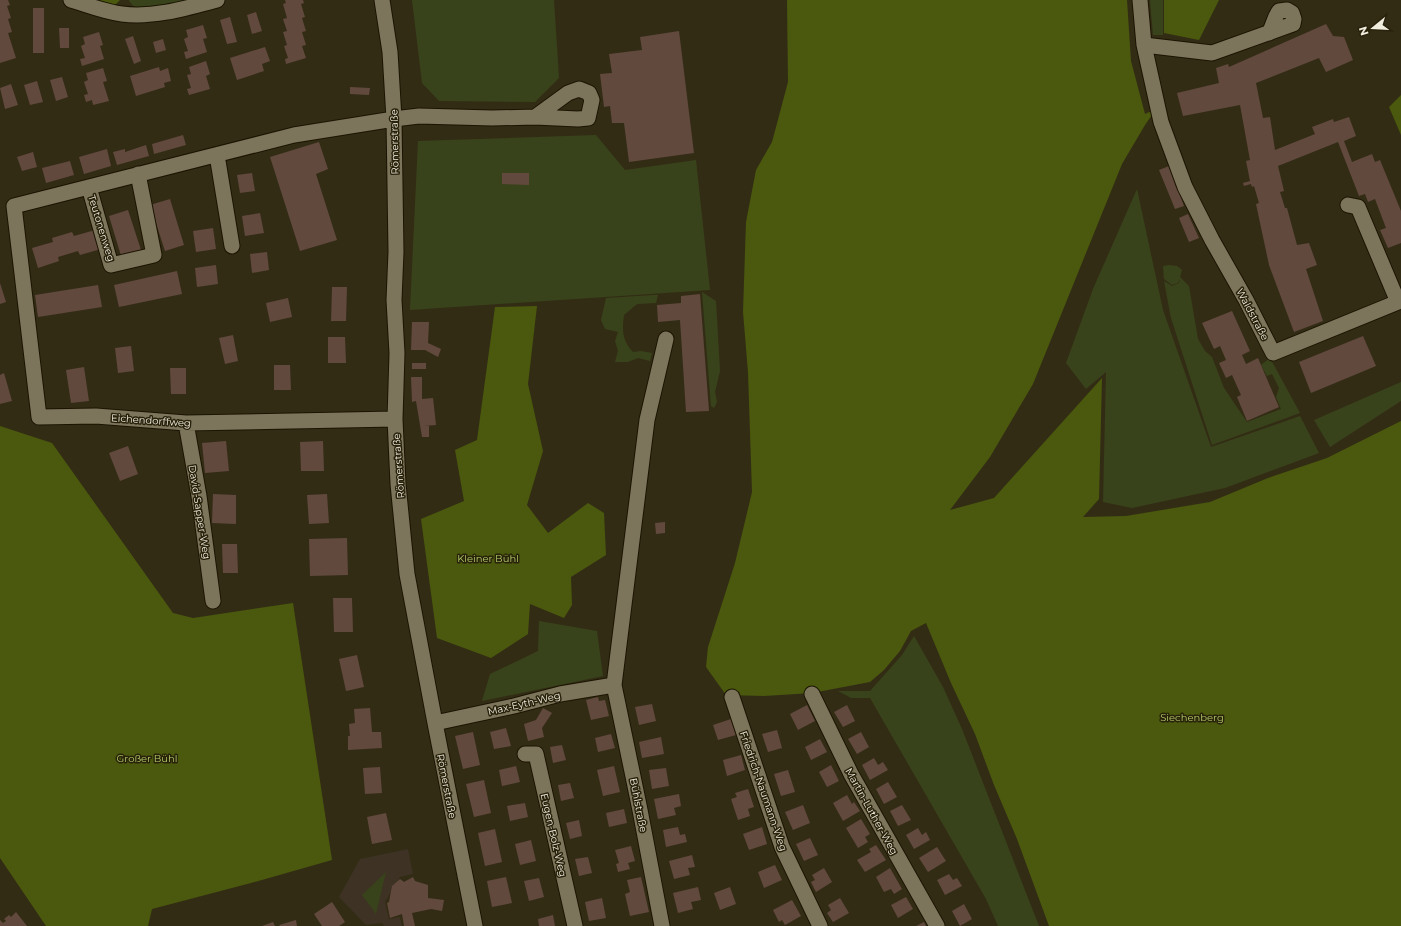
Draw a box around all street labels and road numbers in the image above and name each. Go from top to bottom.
street label: Römerstraße [387,109,402,175]
street label: Teutonenweg [85,193,118,263]
street label: Waldstraße [1233,286,1272,342]
street label: Eichendorffweg [111,411,191,430]
street label: Römerstraße [390,433,407,499]
street label: David-Sapper-Weg [186,464,213,560]
street label: Max-Eyth-Weg [486,689,562,718]
street label: Friedrich-Naumann-Weg [737,729,790,853]
street label: Römerstraße [434,753,459,819]
street label: Martin-Luther-Weg [842,766,901,857]
street label: Bühlstraße [627,777,650,833]
street label: Eugen-Bolz-Weg [538,792,569,878]

